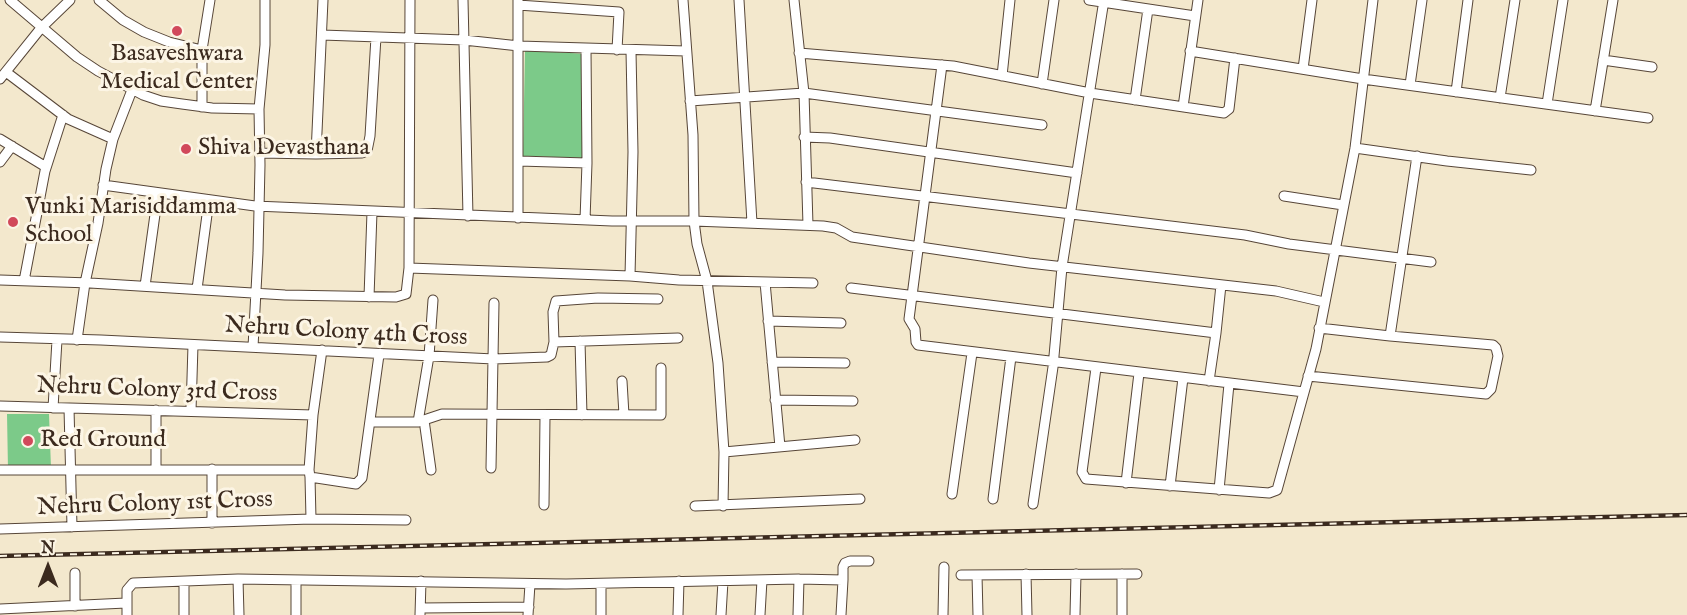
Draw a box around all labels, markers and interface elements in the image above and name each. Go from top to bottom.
marker: Basaveshwara Medical Center [170,24,184,38]
place label: Basaveshwara Medical Center [100,41,254,97]
place label: Shiva Devasthana [198,135,370,163]
marker: Shiva Devasthana [179,142,193,156]
place label: Vunki Marisiddamma School [25,194,236,250]
marker: Vunki Marisiddamma School [6,215,20,229]
street label: Nehru Colony 4th Cross [224,312,468,354]
street label: Nehru Colony 3rd Cross [36,372,278,410]
place label: Red Ground [40,427,166,455]
marker: Red Ground [21,434,35,448]
street label: Nehru Colony 1st Cross [37,486,273,524]
north arrow [18,537,78,597]
text: N [41,539,55,559]

